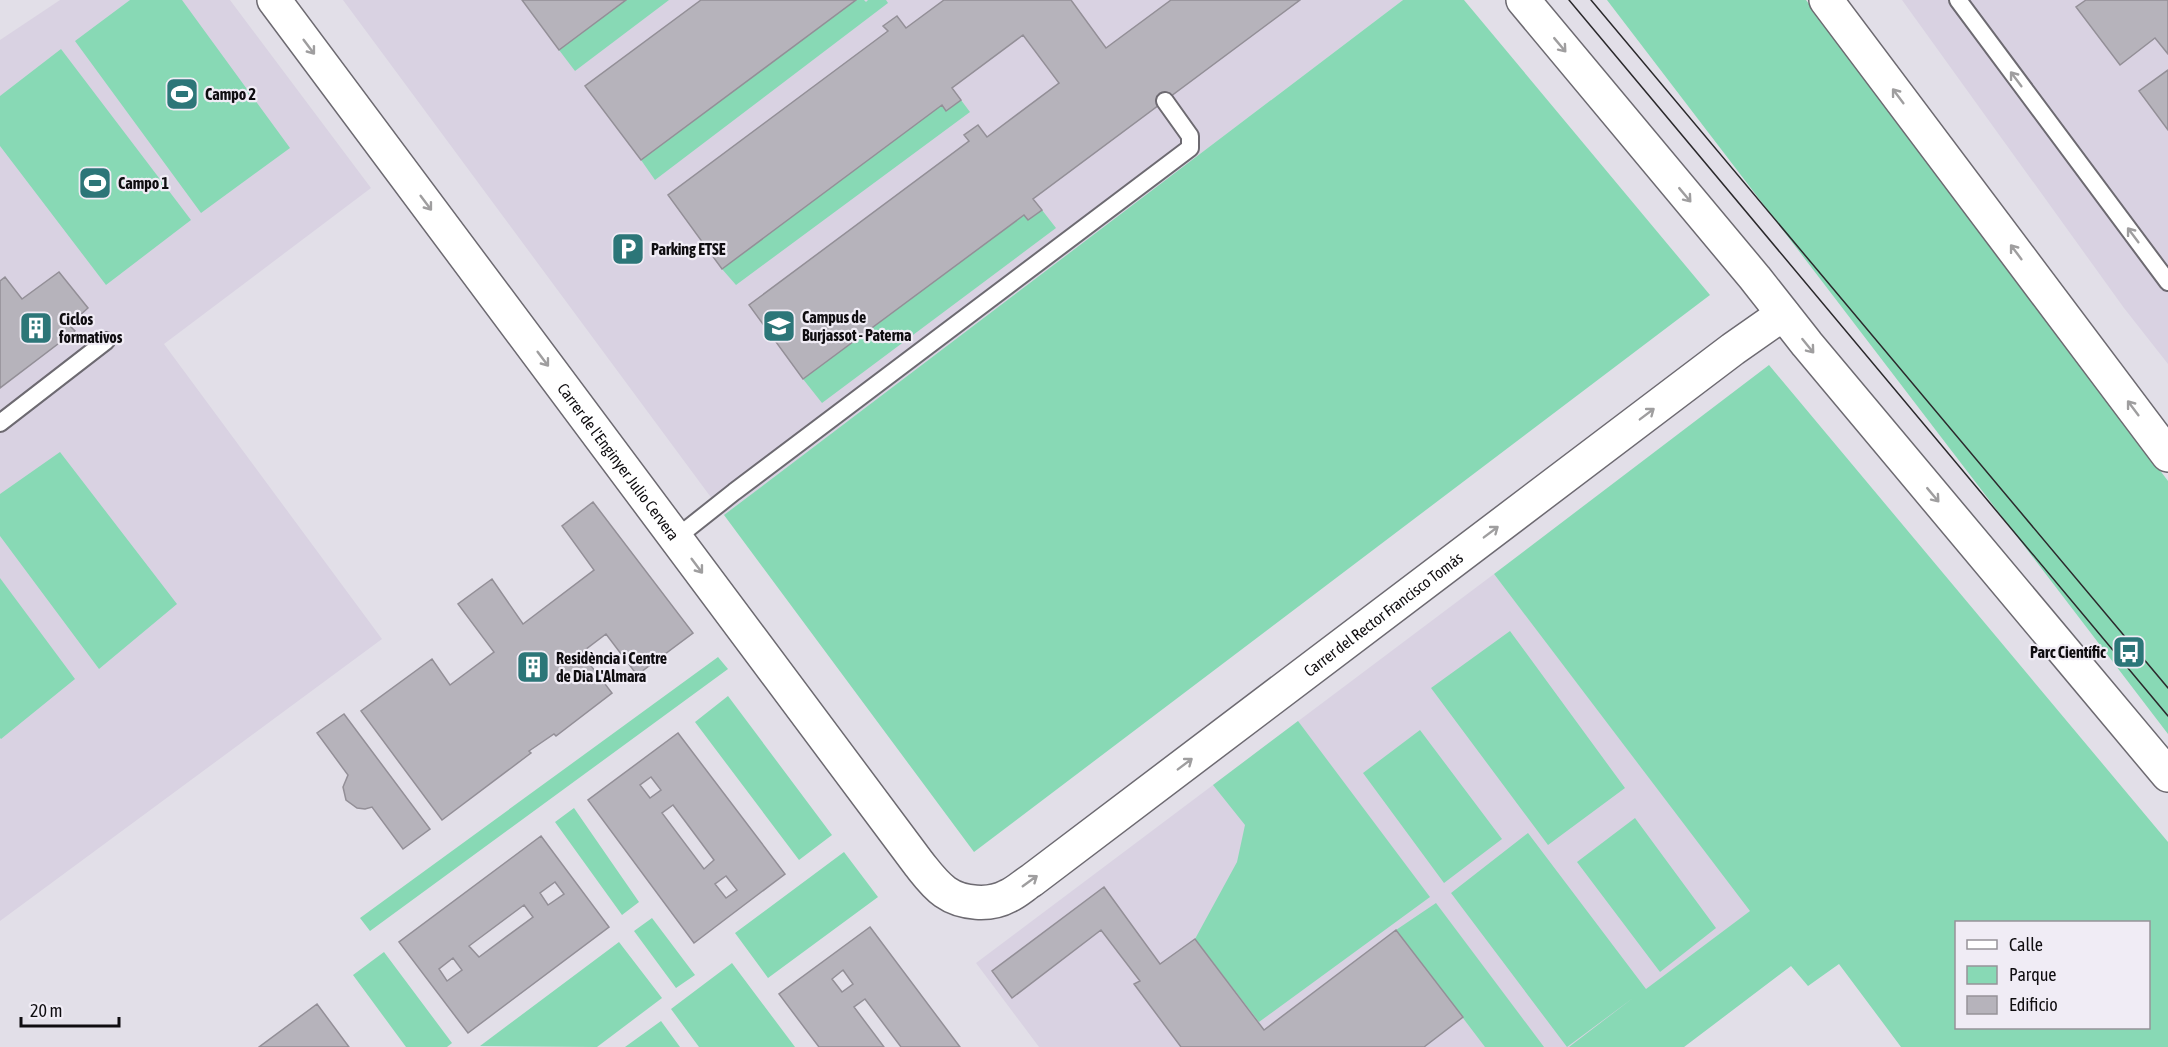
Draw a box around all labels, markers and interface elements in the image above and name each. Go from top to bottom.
one-way arrow [1554,37,1567,53]
one-way arrow [303,38,316,54]
one-way arrow [2010,71,2023,87]
sports icon: Campo 2 [164,76,200,112]
place label: Campo 2 [205,85,256,103]
one-way arrow [1892,89,1905,105]
sports icon: Campo 1 [77,165,113,201]
place label: Campo 1 [118,174,169,192]
one-way arrow [1679,187,1692,203]
one-way arrow [419,195,432,211]
one-way arrow [2127,227,2139,243]
parking icon: Parking ETSE [610,231,646,267]
place label: Parking ETSE [651,240,726,258]
one-way arrow [2009,244,2022,260]
school or university icon: Campus de Burjassot - Paterna [761,308,797,344]
place label: Campus de Burjassot - Paterna [802,308,912,344]
building icon: Ciclos formativos [18,310,54,346]
place label: Ciclos formativos [58,310,123,346]
one-way arrow [1802,338,1815,354]
one-way arrow [537,351,549,367]
street label: Carrer de l'Enginyer Julio Cervera [554,380,683,544]
one-way arrow [2127,400,2140,416]
one-way arrow [1638,408,1654,420]
one-way arrow [1927,487,1940,503]
one-way arrow [1483,525,1499,538]
street label: Carrer del Rector Francisco Tomás [1300,548,1466,680]
one-way arrow [691,557,704,573]
bus stop icon: Parc Científic [2111,634,2147,670]
place label: Parc Científic [2030,643,2106,661]
building icon: Residència i Centre de Dia L'Almara [515,649,551,685]
place label: Residència i Centre de Dia L'Almara [556,649,667,685]
one-way arrow [1177,757,1193,770]
one-way arrow [1021,875,1037,887]
legend [1955,921,2150,1029]
text: Calle [2009,934,2043,955]
text: Parque [2009,964,2057,985]
scale bar [21,990,118,1028]
text: Edificio [2009,994,2058,1015]
text: 20 m [30,1000,62,1021]

